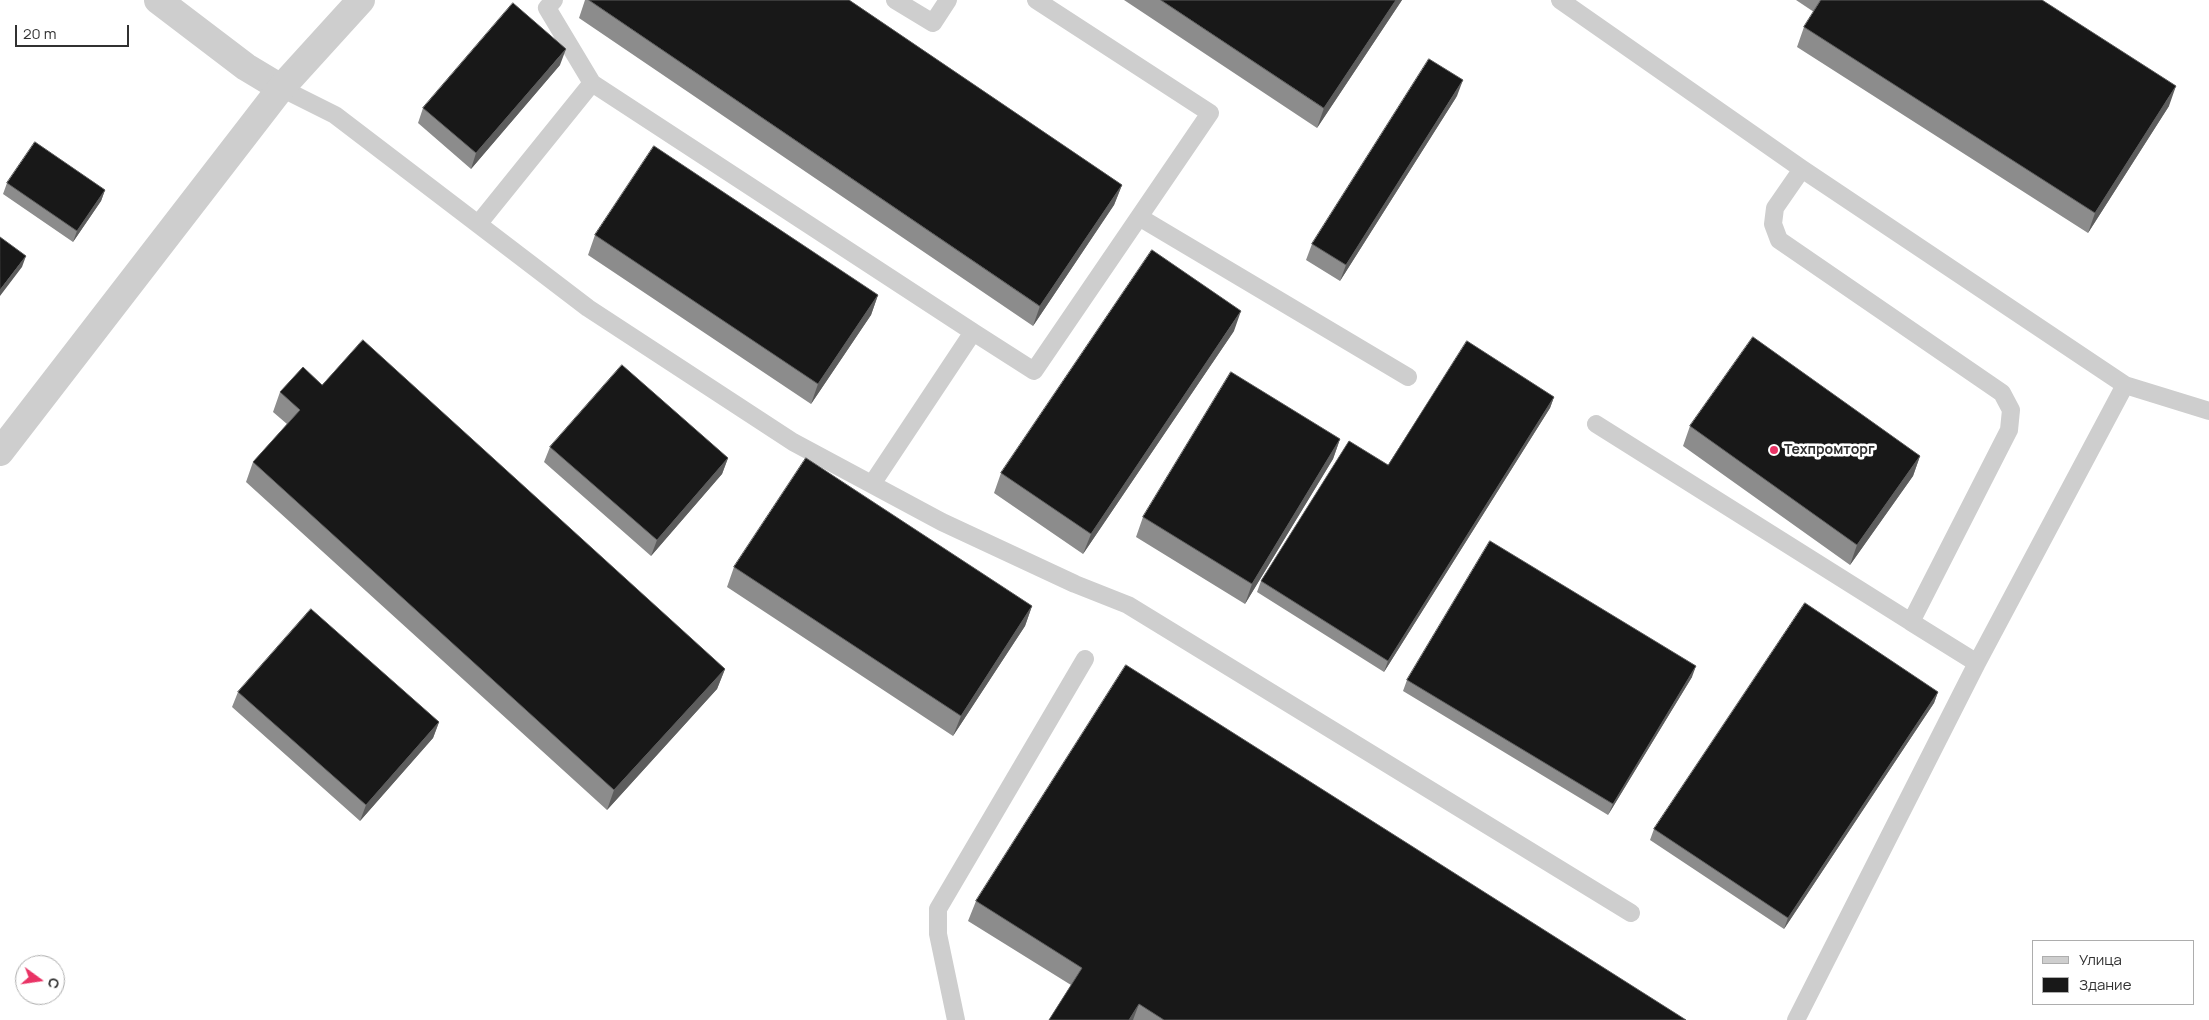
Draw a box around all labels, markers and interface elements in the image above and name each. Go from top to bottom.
scale bar [18,15,131,47]
text: 20 m [23,23,56,44]
place label: Техпромторг [1784,442,1875,458]
marker: Техпромторг [1768,444,1780,456]
legend [2032,940,2194,1005]
text: Улица [2079,949,2122,970]
north arrow [15,955,65,1005]
text: Здание [2079,974,2131,995]
text: С [44,976,65,991]

